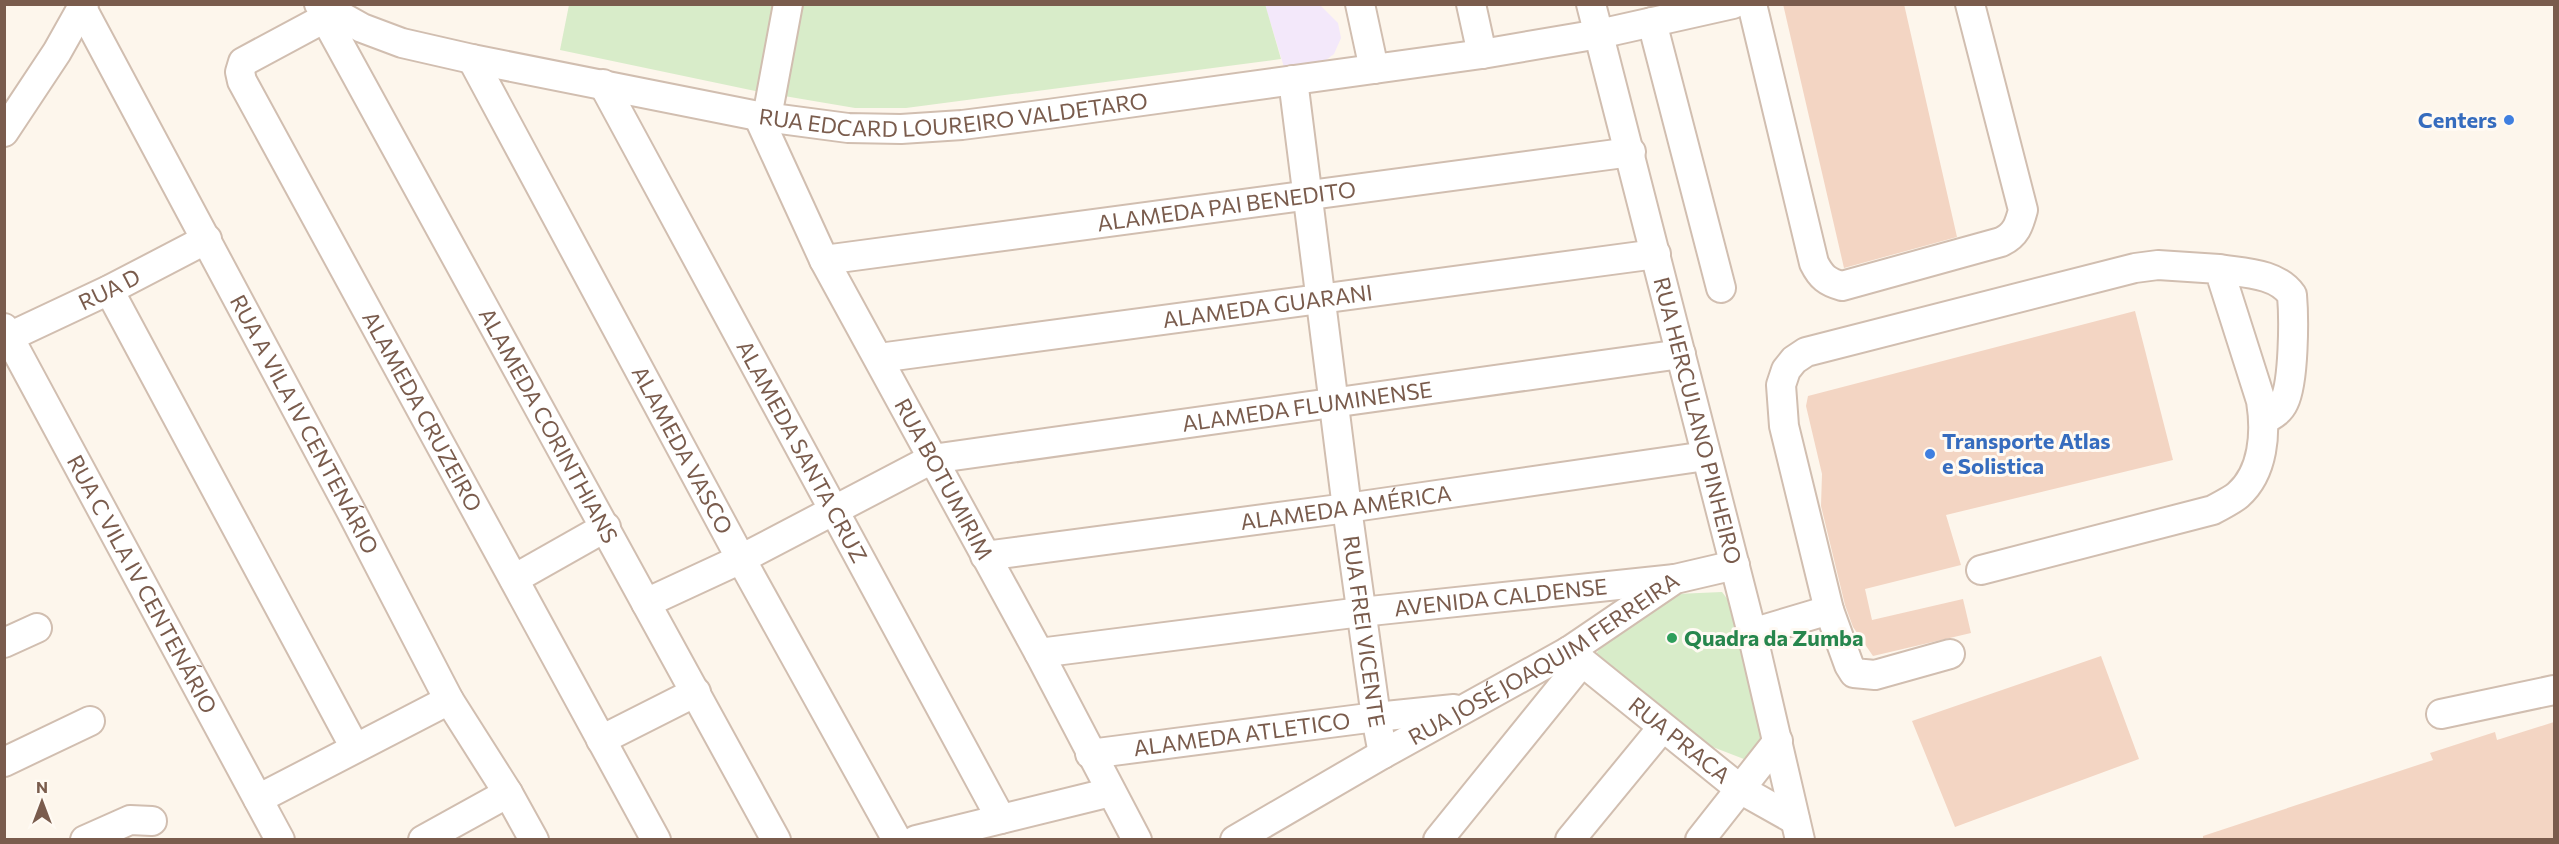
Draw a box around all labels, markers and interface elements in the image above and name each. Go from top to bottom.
street label: RUA EDCARD LOUREIRO VALDETARO [757,86,1149,142]
place label: Centers [2418,106,2497,133]
marker: Centers [2502,113,2516,127]
street label: ALAMEDA PAI BENEDITO [1095,175,1357,236]
street label: RUA D [74,262,144,315]
street label: RUA HERCULANO PINHEIRO [1648,274,1748,567]
street label: ALAMEDA GUARANI [1161,278,1374,333]
street label: RUA A VILA IV CENTENÁRIO [225,290,385,558]
street label: ALAMEDA CORINTHIANS [474,303,624,548]
street label: ALAMEDA CRUZEIRO [357,306,488,516]
street label: ALAMEDA SANTA CRUZ [731,336,874,567]
street label: ALAMEDA VASCO [627,361,739,538]
street label: ALAMEDA FLUMINENSE [1180,375,1434,437]
street label: RUA BOTUMIRIM [889,393,999,564]
place label: Transporte Atlas e Solistica [1942,427,2111,479]
marker: Transporte Atlas e Solistica [1923,447,1937,461]
street label: RUA C VILA IV CENTENÁRIO [62,450,223,718]
street label: ALAMEDA AMÉRICA [1239,479,1453,535]
street label: RUA FREI VICENTE [1338,534,1392,729]
street label: RUA JOSÉ JOAQUIM FERREIRA [1403,566,1684,750]
street label: AVENIDA CALDENSE [1393,572,1608,621]
place label: Quadra da Zumba [1684,624,1864,651]
marker: Quadra da Zumba [1665,631,1679,645]
street label: RUA PRACA [1624,691,1736,789]
street label: ALAMEDA ATLETICO [1132,706,1352,761]
north arrow [12,772,72,832]
text: N [36,777,48,796]

